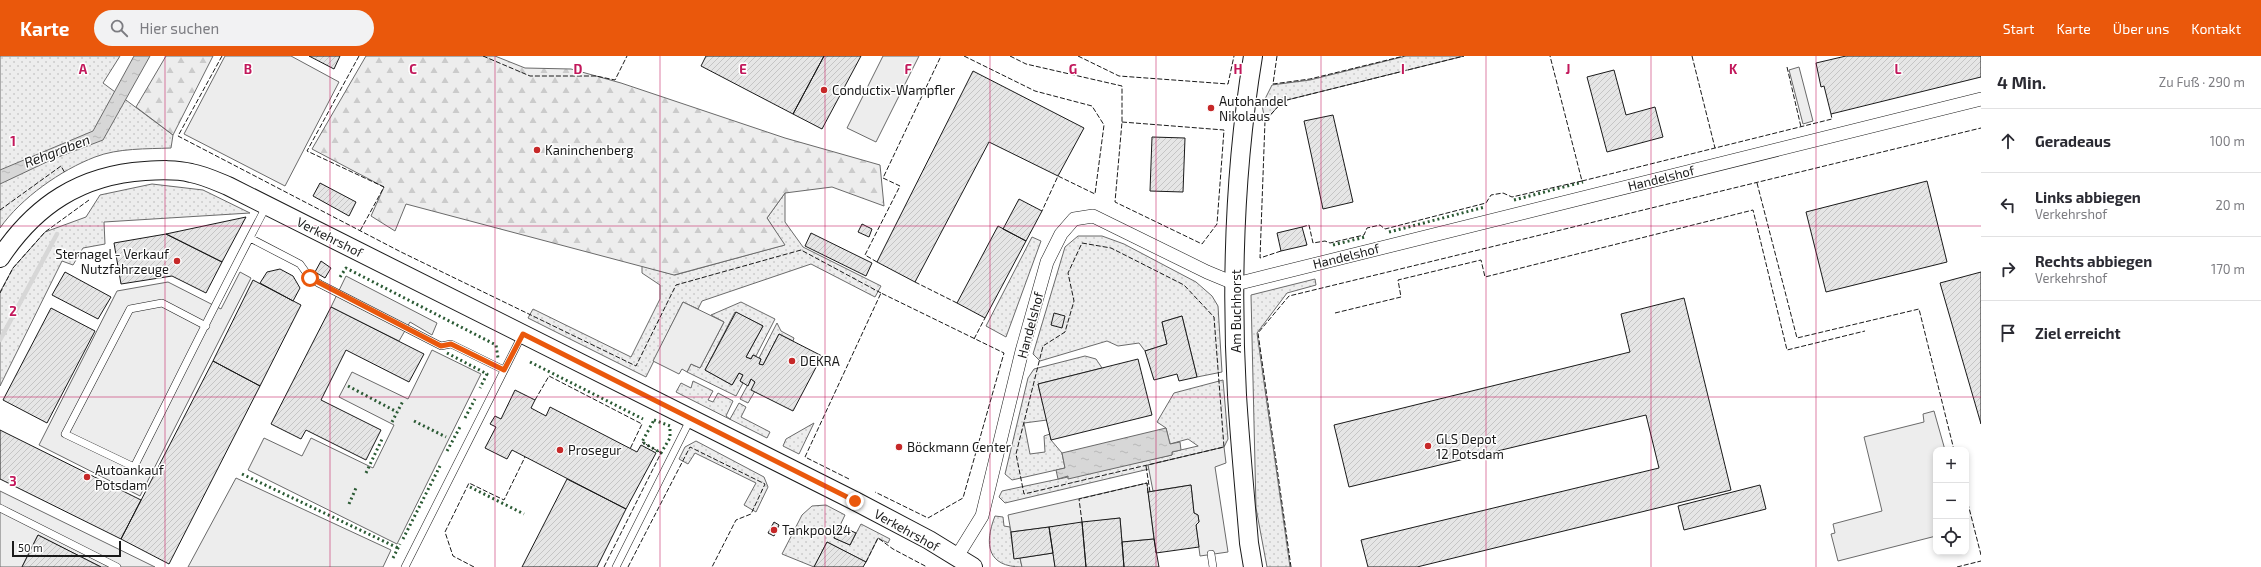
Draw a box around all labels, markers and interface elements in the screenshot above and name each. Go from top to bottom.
search box [94,10,374,46]
text: Karte [20,17,70,40]
icon: search [108,17,130,39]
text: Hier suchen [140,19,219,37]
text: Start [2003,20,2034,37]
text: Karte [2056,20,2091,37]
text: Über uns [2113,20,2169,37]
text: Kontakt [2191,20,2241,37]
text: A [79,61,88,77]
text: B [244,61,252,77]
text: C [409,61,417,77]
text: D [574,61,583,77]
text: E [739,61,747,77]
text: F [904,61,912,77]
text: G [1069,61,1077,77]
text: H [1234,61,1243,77]
text: I [1401,61,1405,77]
text: J [1566,61,1570,77]
text: K [1729,61,1738,77]
text: L [1895,61,1902,77]
text: 4 Min. [1997,72,2046,92]
text: Zu Fuß · 290 m [2159,74,2245,90]
place label: Conductix-Wampfler [832,82,955,98]
marker: Conductix-Wampfler [819,85,829,95]
place label: Autohandel Nikolaus [1219,93,1288,124]
marker: Autohandel Nikolaus [1206,103,1216,113]
water label: Rehgraben [21,130,92,171]
icon: ahead [1997,130,2019,152]
text: Geradeaus [2035,132,2111,150]
text: 1 [10,133,16,149]
text: 100 m [2210,133,2245,149]
place label: Kaninchenberg [545,142,633,158]
marker: Kaninchenberg [532,145,542,155]
street label: Handelshof [1626,162,1697,194]
text: Links abbiegen [2035,188,2141,206]
icon: left [1997,194,2019,216]
text: 20 m [2216,197,2245,213]
text: Verkehrshof [2035,206,2107,222]
street label: Verkehrshof [294,213,367,261]
street label: Handelshof [1311,240,1382,272]
place label: Sternagel - Verkauf Nutzfahrzeuge [55,246,170,277]
text: Rechts abbiegen [2035,252,2152,270]
marker: Sternagel - Verkauf Nutzfahrzeuge [172,256,182,266]
icon: right [1997,258,2019,280]
text: 170 m [2211,261,2245,277]
route start [301,269,319,287]
street label: Am Buchhorst [1228,269,1244,353]
text: Verkehrshof [2035,270,2107,286]
street label: Handelshof [1013,289,1047,360]
text: 2 [9,303,17,319]
icon: arrive [1997,322,2019,344]
text: Ziel erreicht [2035,324,2121,342]
place label: DEKRA [800,353,840,369]
marker: DEKRA [787,356,797,366]
place label: GLS Depot 12 Potsdam [1436,431,1504,462]
place label: Böckmann Center [907,439,1011,455]
marker: GLS Depot 12 Potsdam [1423,441,1433,451]
place label: Prosegur [568,442,622,458]
marker: Böckmann Center [894,442,904,452]
marker: Prosegur [555,445,565,455]
map controls [1933,447,1969,555]
button: + [1933,447,1969,483]
place label: Autoankauf Potsdam [95,462,165,493]
marker: Autoankauf Potsdam [82,472,92,482]
text: 3 [9,473,17,489]
button: − [1933,483,1969,519]
route end [846,492,864,510]
street label: Verkehrshof [872,505,943,555]
button: locate [1933,519,1969,555]
place label: Tankpool24 [782,522,851,538]
marker: Tankpool24 [769,525,779,535]
scale bar [12,539,121,558]
text: 50 m [18,541,43,554]

